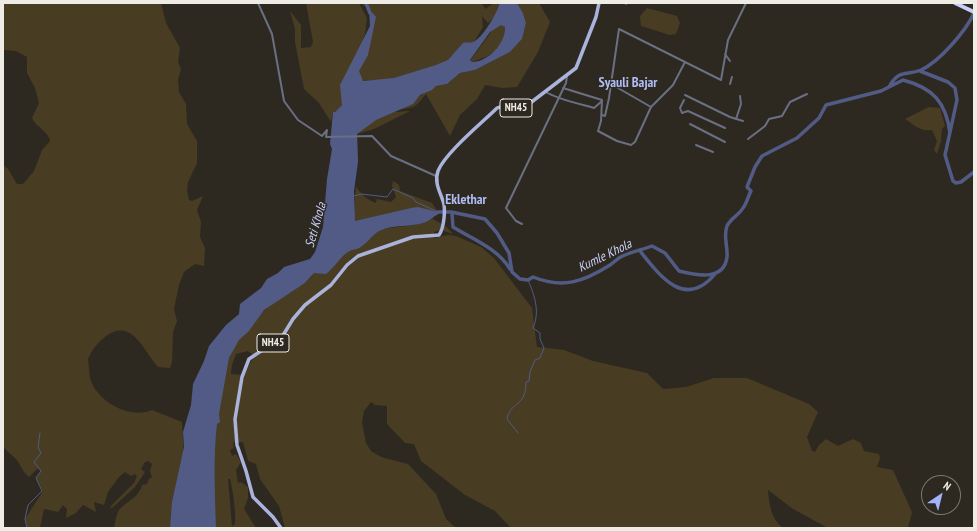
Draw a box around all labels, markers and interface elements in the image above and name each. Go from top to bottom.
district label: Syauli Bajar [599,75,657,91]
road number: NH45 [500,99,532,117]
district label: Eklethar [445,192,487,208]
water label: Seti Khola [302,201,330,249]
water label: Kumle Khola [576,236,634,276]
road number: NH45 [257,334,289,352]
north arrow [921,475,961,515]
text: N [941,479,954,493]

